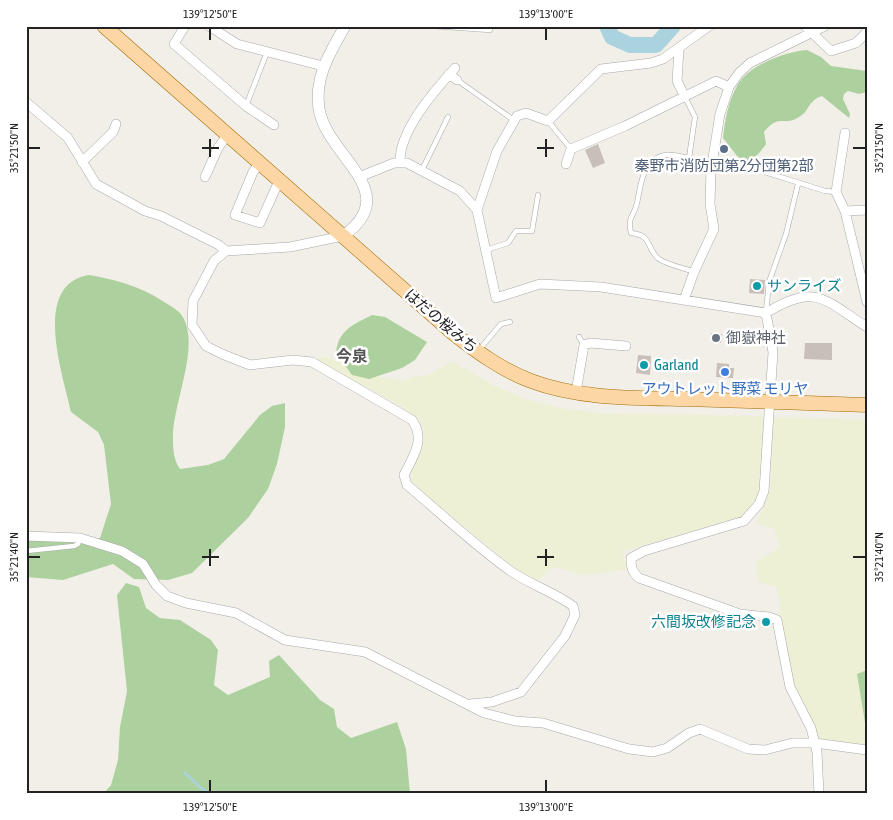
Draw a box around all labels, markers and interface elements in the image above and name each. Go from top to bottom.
text: 139°12'50"E [183,7,237,21]
text: 139°13'00"E [519,7,573,21]
text: 35°21'50"N [7,123,21,173]
text: 35°21'50"N [872,123,886,173]
marker: 秦野市消防団第2分団第2部 [718,143,730,155]
place label: 秦野市消防団第2分団第2部 [634,157,814,174]
place label: サンライズ [767,277,842,294]
marker: サンライズ [751,280,763,292]
street label: はだの桜みち [401,285,481,356]
place label: 御嶽神社 [726,329,786,346]
marker: 御嶽神社 [710,332,722,344]
district label: 今泉 [336,347,368,365]
place label: Garland [654,356,699,373]
marker: Garland [638,359,650,371]
marker: アウトレット野菜 モリヤ [719,366,731,378]
place label: アウトレット野菜 モリヤ [641,380,809,397]
text: 35°21'40"N [7,532,21,582]
text: 35°21'40"N [872,532,886,582]
place label: 六間坂改修記念 [651,613,756,630]
marker: 六間坂改修記念 [760,616,772,628]
text: 139°12'50"E [183,800,237,814]
text: 139°13'00"E [519,800,573,814]

